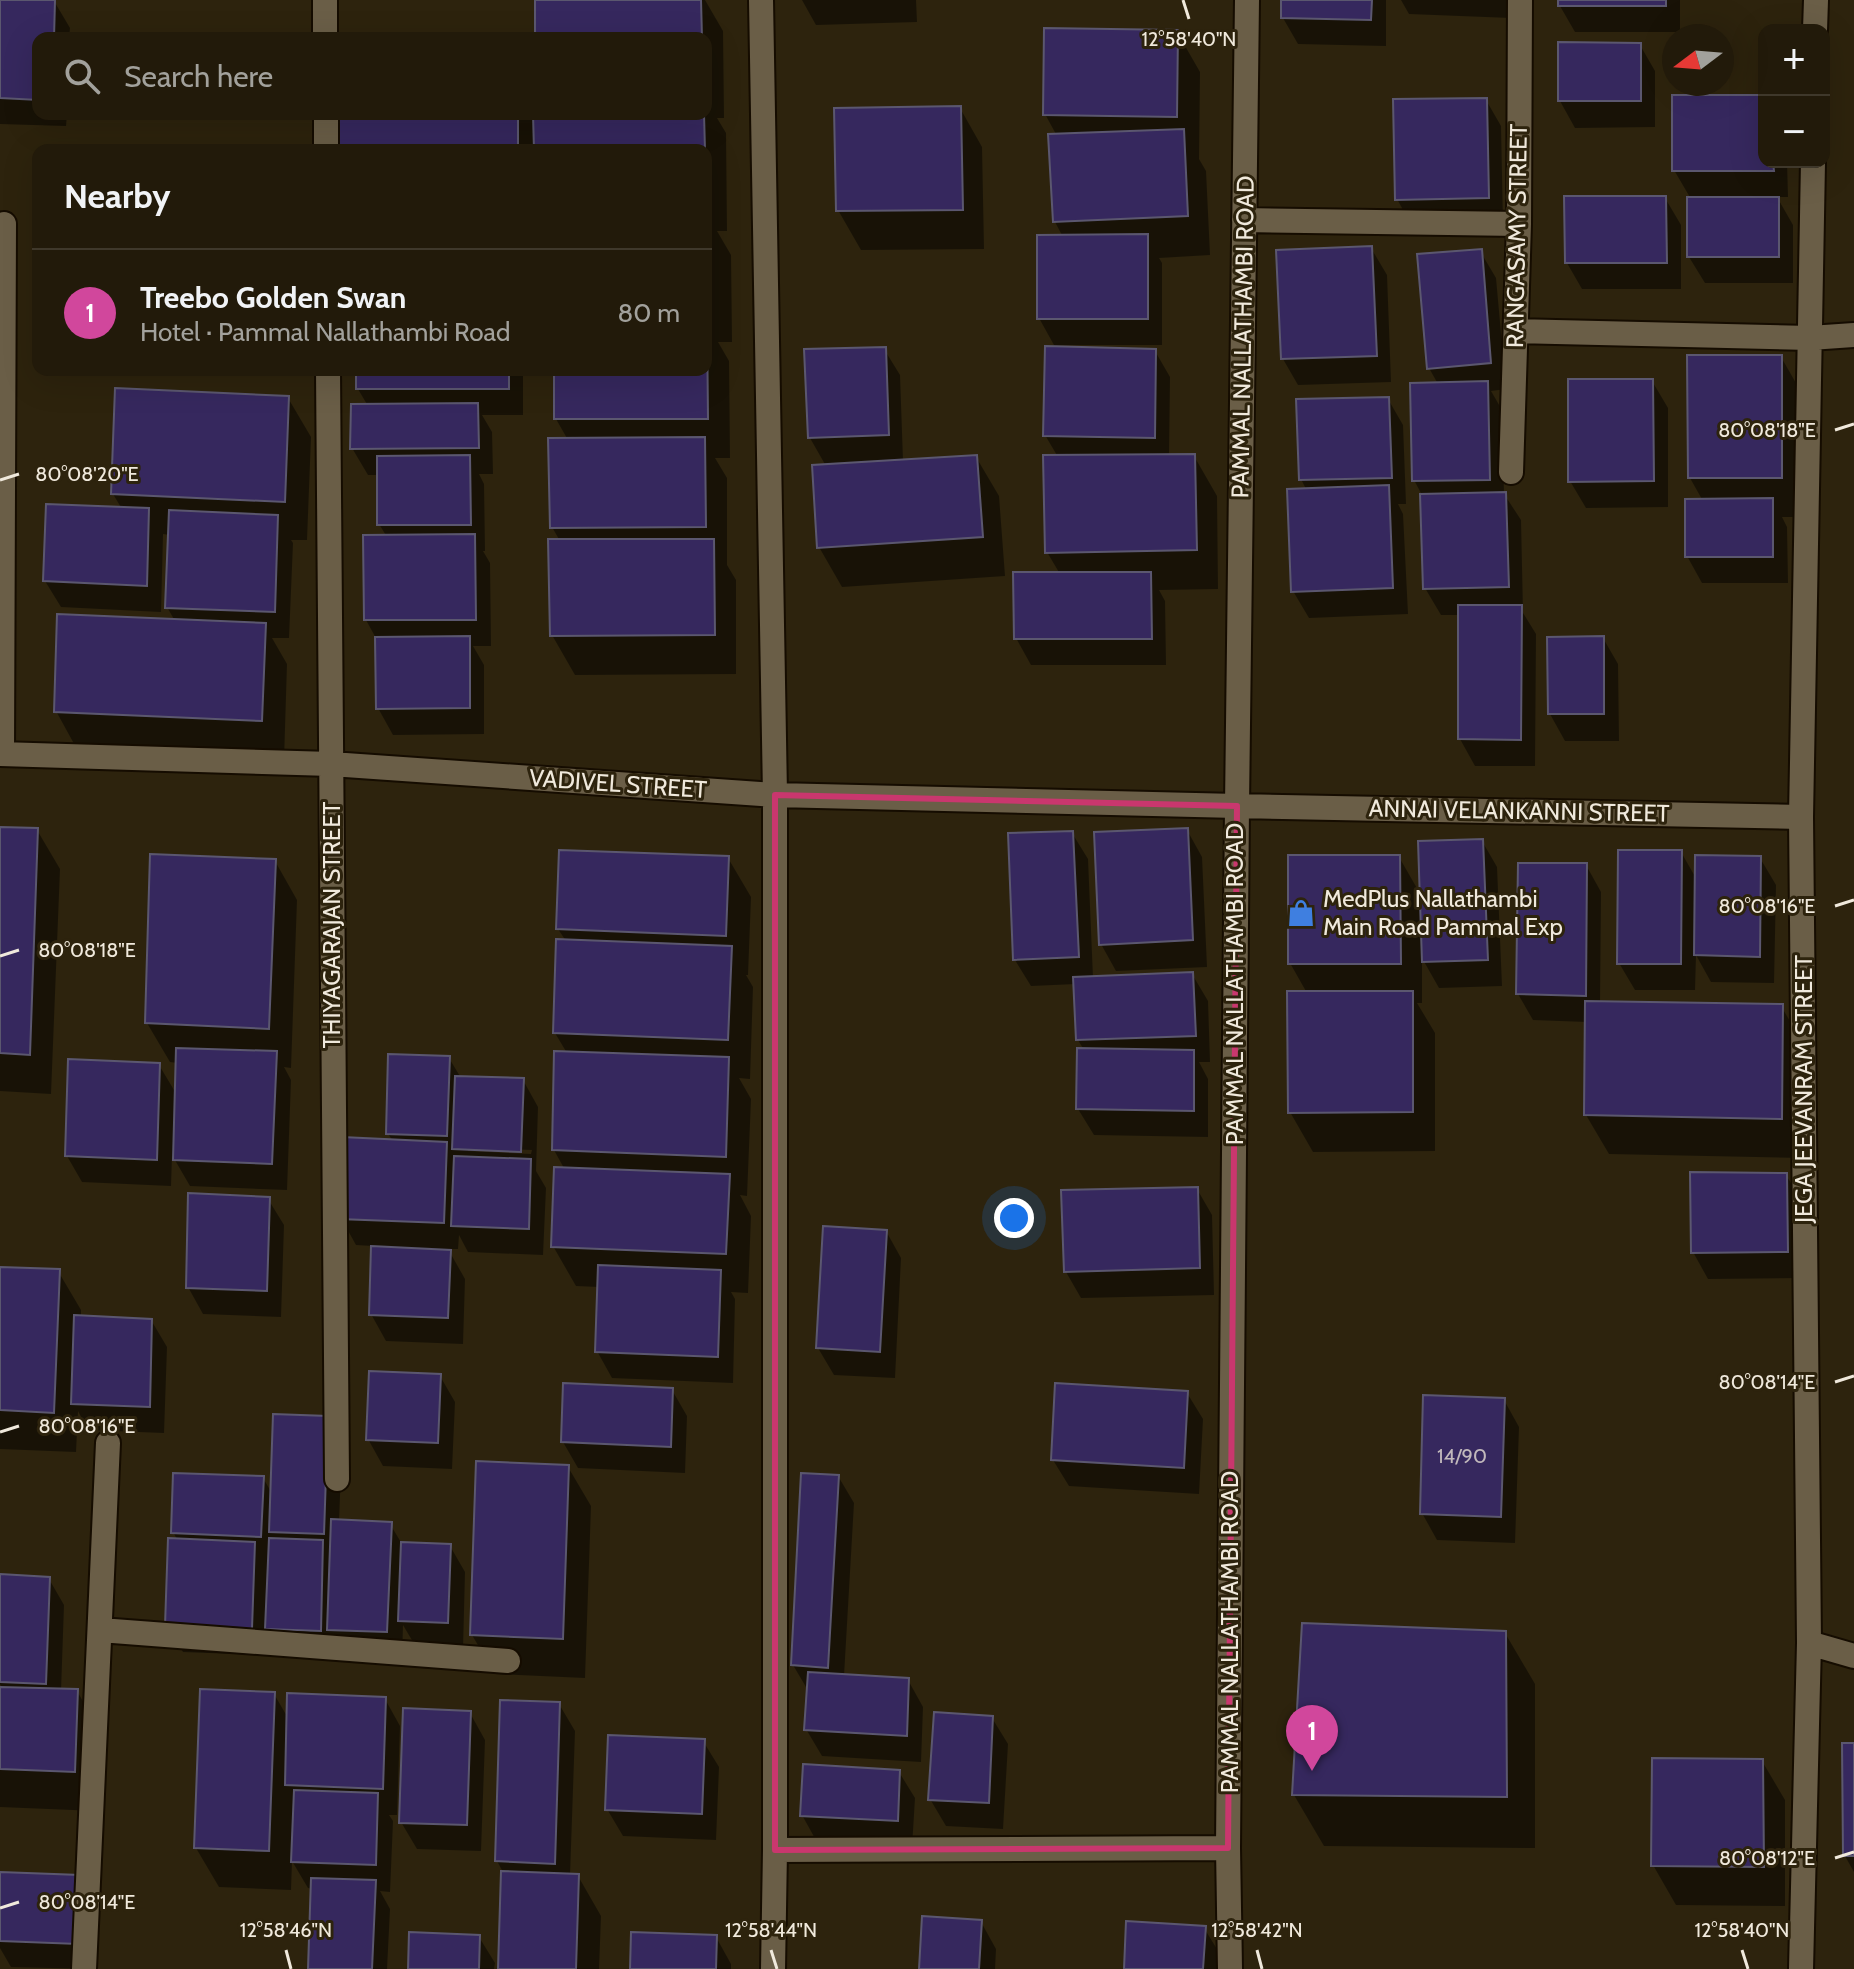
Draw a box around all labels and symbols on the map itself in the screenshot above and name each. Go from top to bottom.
north arrow [1662,24,1734,96]
text: 12°58'40"N [1142,27,1236,51]
street label: RANGASAMY STREET [1500,123,1533,348]
street label: PAMMAL NALLATHAMBI ROAD [1225,175,1260,499]
text: 80°08'18"E [1718,418,1816,442]
text: 80°08'20"E [35,462,139,486]
street label: VADIVEL STREET [528,763,708,804]
street label: ANNAI VELANKANNI STREET [1368,793,1670,828]
street label: THIYAGARAJAN STREET [317,802,346,1048]
street label: PAMMAL NALLATHAMBI ROAD [1220,823,1249,1145]
place label: MedPlus Nallathambi Main Road Pammal Exp [1323,884,1563,941]
text: 80°08'16"E [1719,894,1815,918]
shop icon: MedPlus Nallathambi Main Road Pammal Exp [1286,898,1316,928]
text: 80°08'18"E [38,938,136,962]
street label: JEGA JEEVANRAM STREET [1789,955,1818,1224]
your location [994,1198,1034,1238]
text: 80°08'14"E [1719,1370,1815,1394]
text: 80°08'16"E [39,1414,135,1438]
house number: 14/90 [1437,1444,1487,1468]
street label: PAMMAL NALLATHAMBI ROAD [1215,1471,1244,1793]
pin: 1 [1286,1705,1338,1771]
text: 80°08'12"E [1719,1846,1815,1870]
text: 80°08'14"E [39,1890,135,1914]
text: 12°58'46"N [240,1918,332,1942]
text: 12°58'44"N [725,1918,817,1942]
text: 12°58'42"N [1211,1918,1303,1942]
text: 12°58'40"N [1695,1918,1789,1942]

